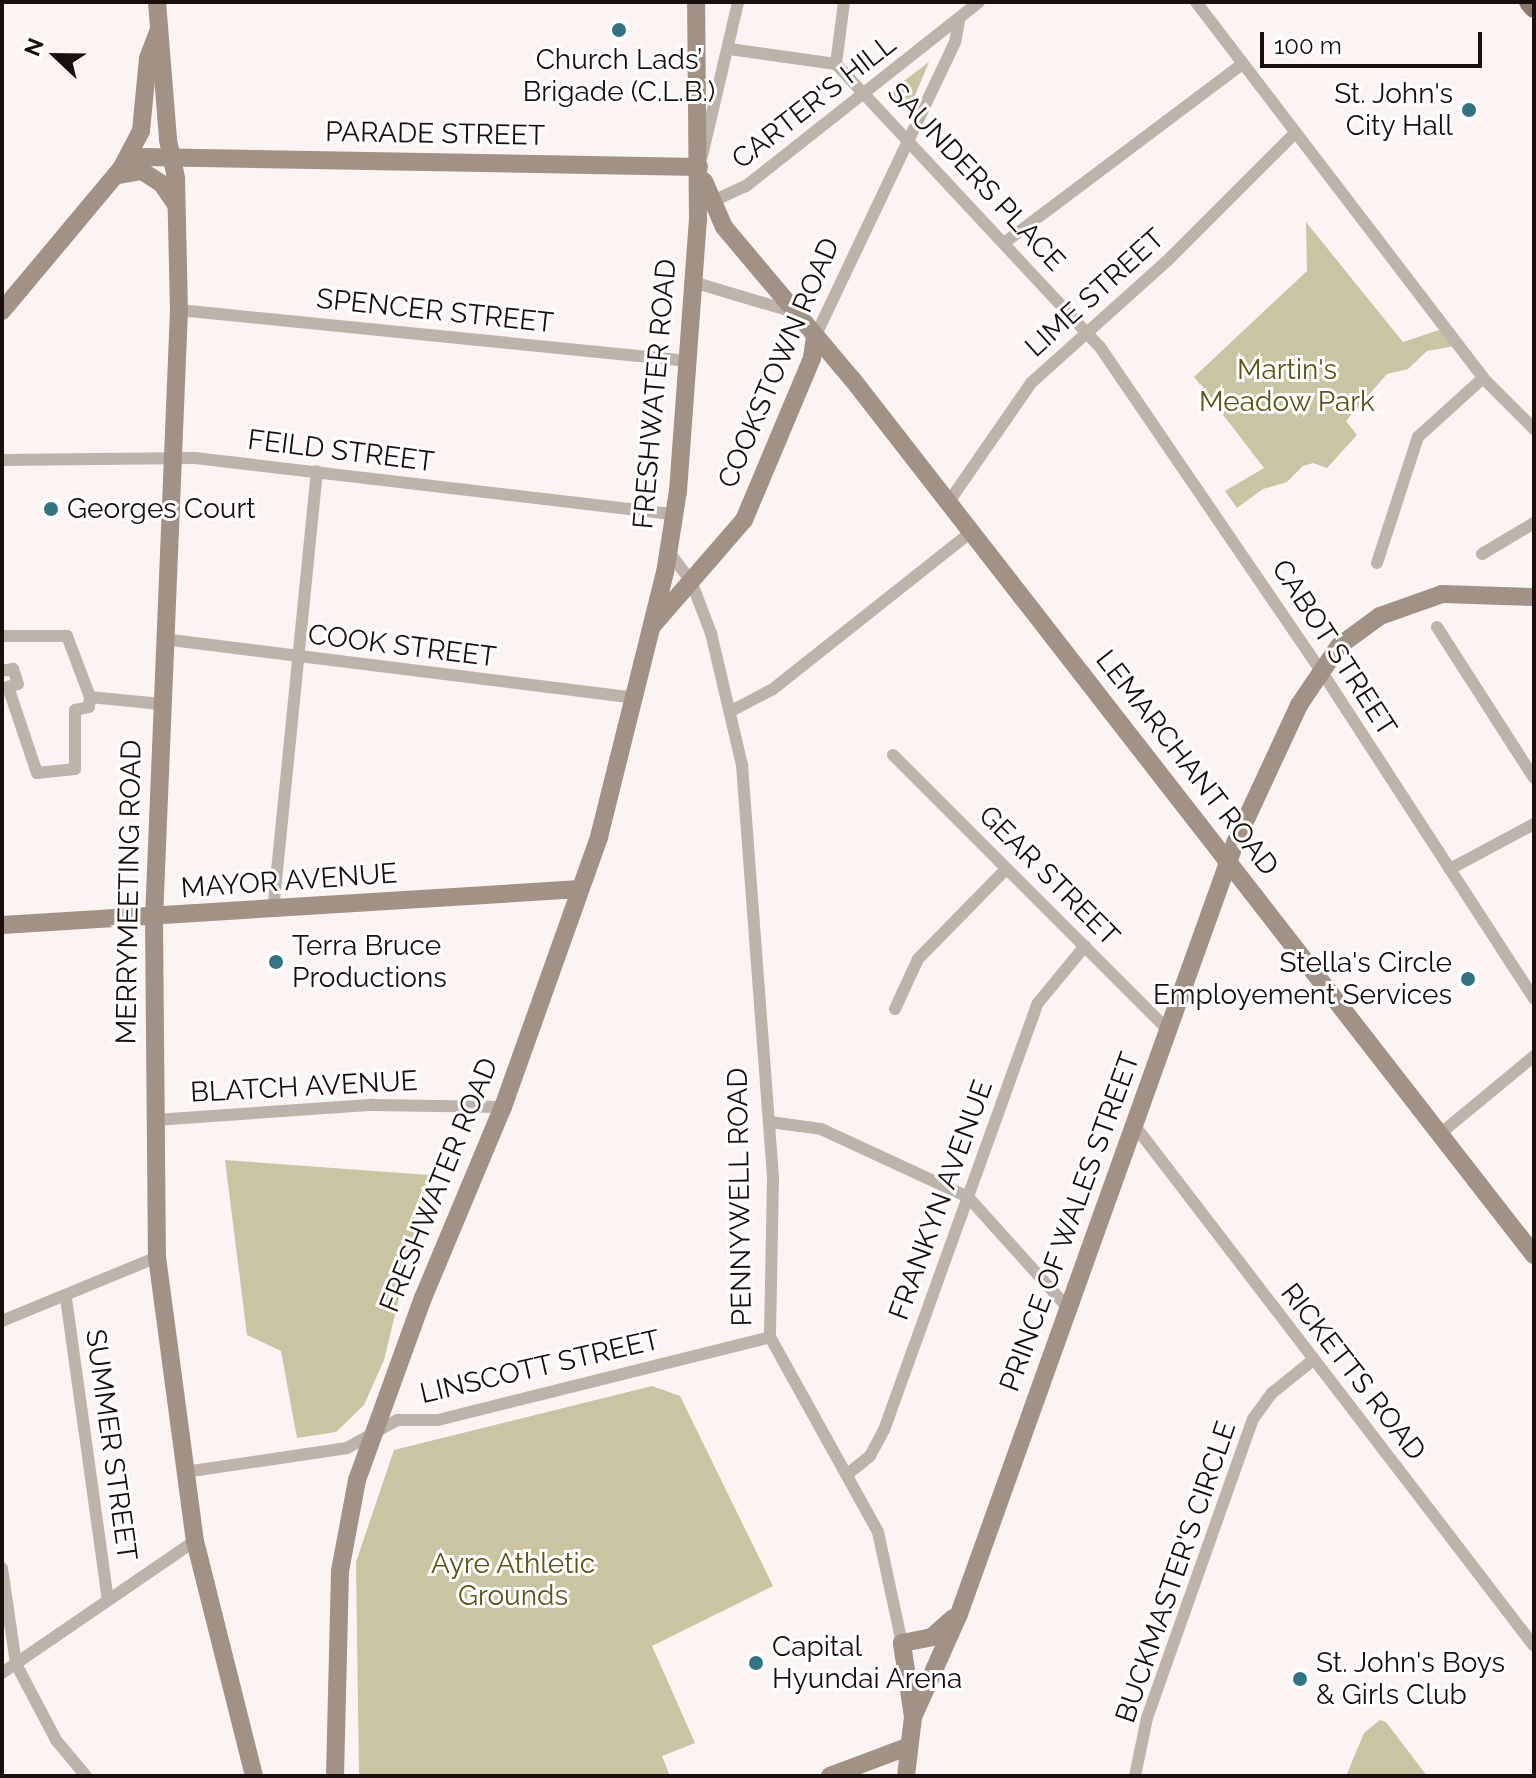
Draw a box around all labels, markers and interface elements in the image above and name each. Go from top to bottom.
north arrow [16,16,96,96]
scale bar [1264,16,1486,66]
marker: Church Lads’ Brigade (C.L.B.) [610,21,628,39]
street label: CARTER'S HILL [726,28,902,176]
text: 100 m [1274,31,1342,60]
text: N [19,34,49,60]
place label: Church Lads’ Brigade (C.L.B.) [523,43,715,109]
street label: SAUNDERS PLACE [880,76,1072,278]
place label: St. John's City Hall [1333,77,1453,143]
marker: St. John's City Hall [1460,101,1478,119]
street label: PARADE STREET [325,115,545,153]
street label: LIME STREET [1019,222,1171,364]
street label: COOKSTOWN ROAD [711,233,847,493]
street label: FRESHWATER ROAD [626,257,684,531]
street label: SPENCER STREET [315,282,555,340]
park label: Martin's Meadow Park [1199,353,1375,419]
street label: FEILD STREET [246,423,436,479]
place label: Georges Court [67,492,256,526]
marker: Georges Court [42,500,60,518]
street label: CABOT STREET [1264,553,1404,743]
street label: COOK STREET [306,618,498,674]
street label: LEMARCHANT ROAD [1088,643,1286,883]
street label: MERRYMEETING ROAD [110,739,148,1045]
street label: GEAR STREET [972,799,1126,953]
street label: MAYOR AVENUE [179,857,399,905]
place label: Terra Bruce Productions [292,929,447,995]
place label: Stella's Circle Employement Services [1153,946,1452,1012]
marker: Terra Bruce Productions [267,953,285,971]
marker: Stella's Circle Employement Services [1459,970,1477,988]
street label: PRINCE OF WALES STREET [993,1047,1147,1397]
street label: FRESHWATER ROAD [373,1053,505,1317]
street label: BLATCH AVENUE [189,1064,419,1110]
street label: PENNYWELL ROAD [721,1067,759,1327]
street label: FRANKYN AVENUE [882,1075,1000,1325]
street label: RICKETTS ROAD [1273,1277,1433,1467]
street label: LINSCOTT STREET [416,1323,664,1411]
street label: SUMMER STREET [78,1327,144,1563]
street label: BUCKMASTER'S CIRCLE [1109,1417,1243,1727]
park label: Ayre Athletic Grounds [431,1547,595,1613]
place label: Capital Hyundai Arena [772,1630,963,1696]
place label: St. John's Boys & Girls Club [1316,1646,1506,1712]
marker: Capital Hyundai Arena [747,1654,765,1672]
marker: St. John's Boys & Girls Club [1291,1670,1309,1688]

